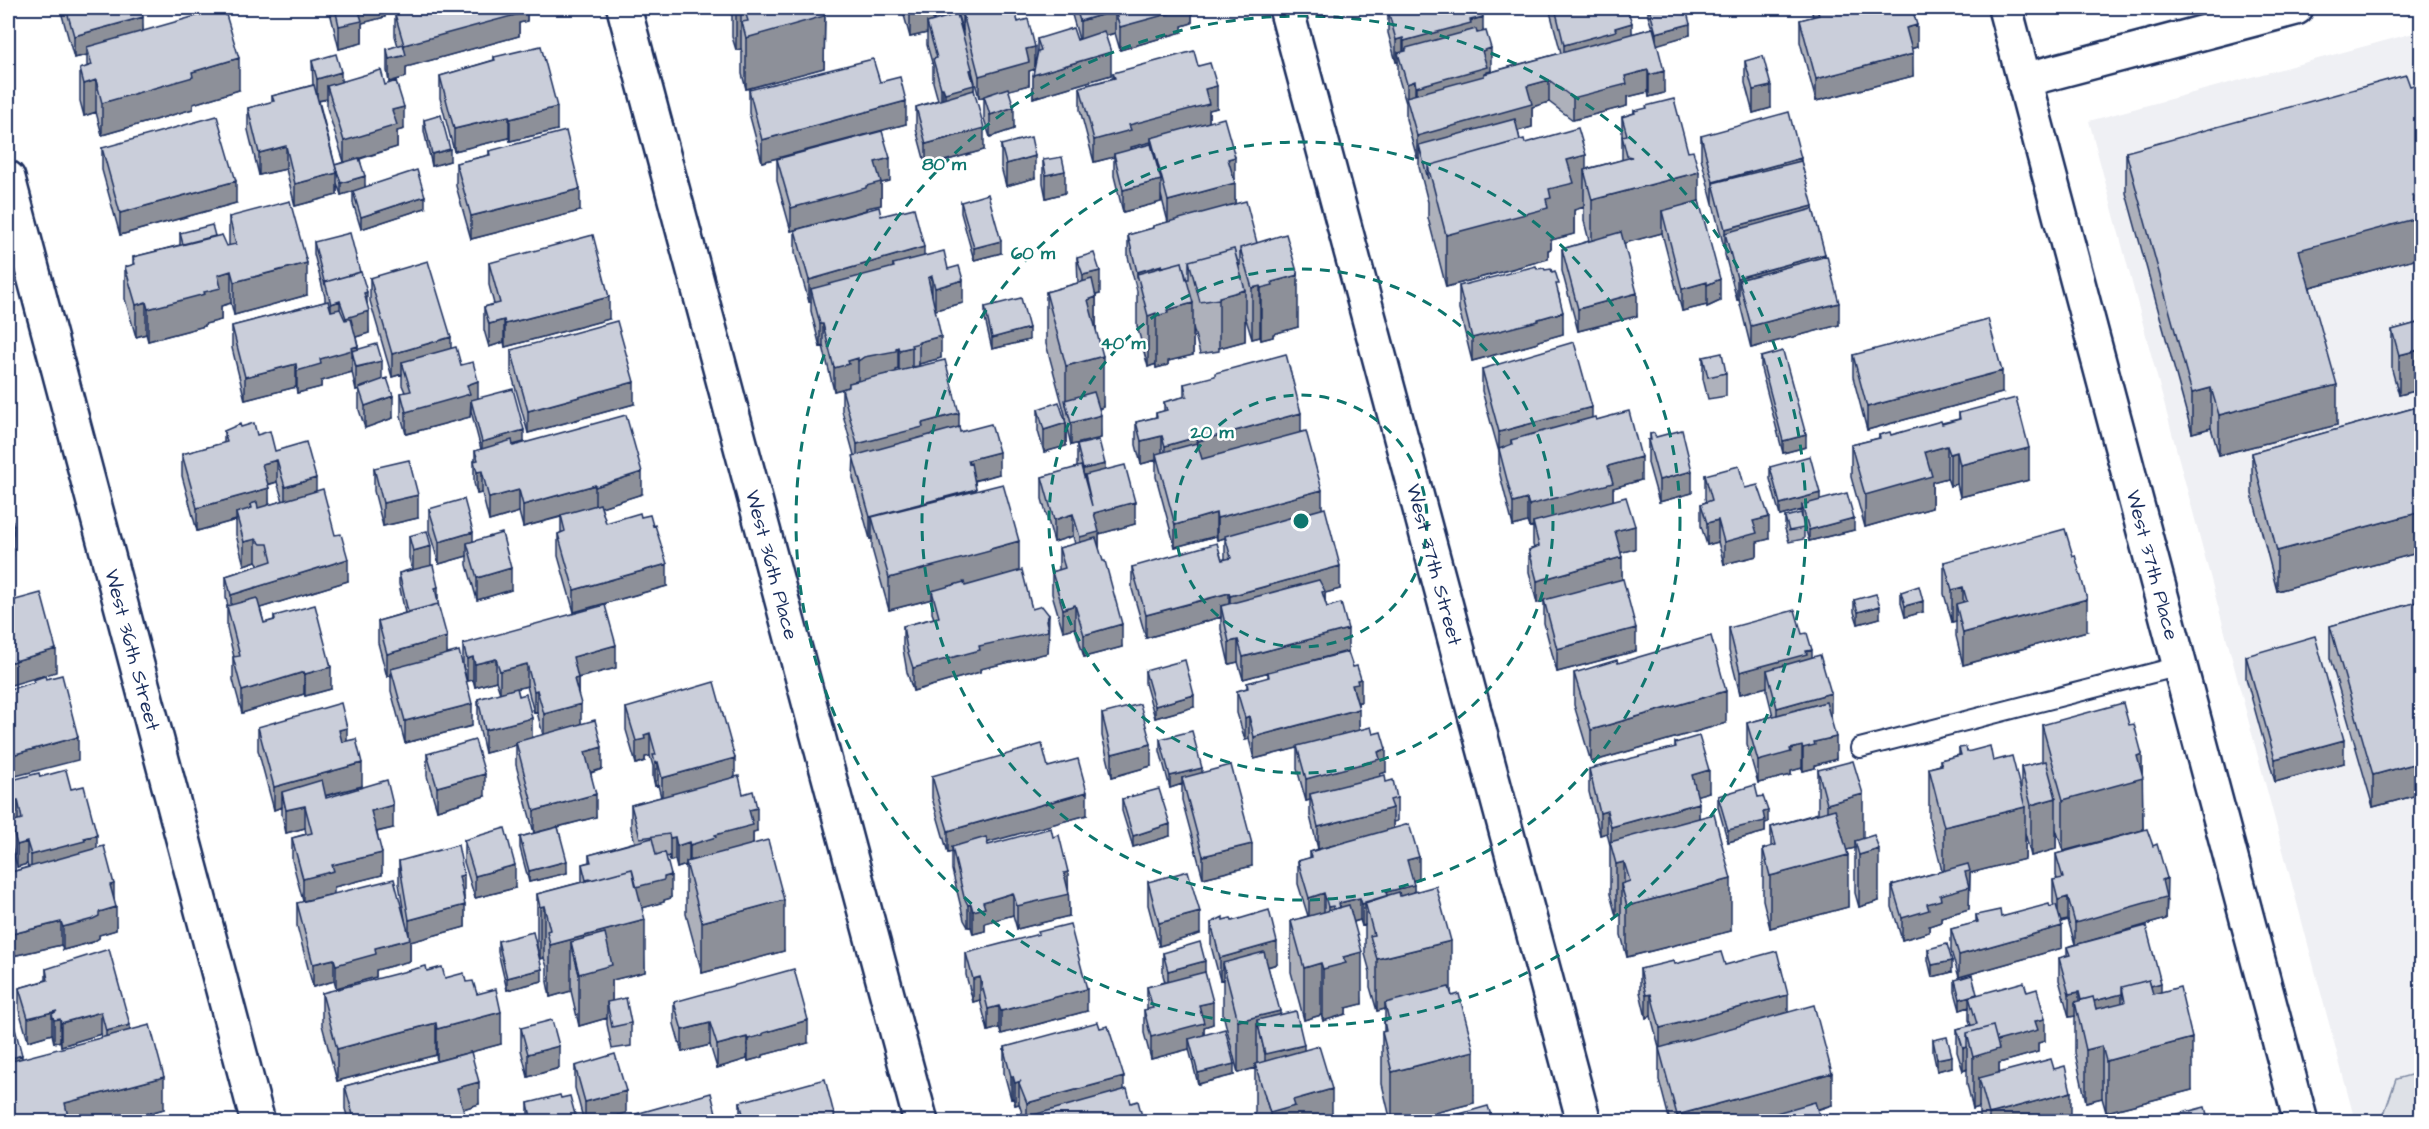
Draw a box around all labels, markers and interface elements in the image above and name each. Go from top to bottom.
text: 80 m [922,152,967,177]
text: 60 m [1011,241,1056,266]
text: 40 m [1101,331,1146,356]
text: 20 m [1190,420,1234,445]
street label: West 37th Street [1399,481,1469,649]
street label: West 36th Place [738,487,805,643]
street label: West 37th Place [2119,487,2185,643]
centre of rings [1291,511,1311,531]
street label: West 36th Street [97,566,167,734]

